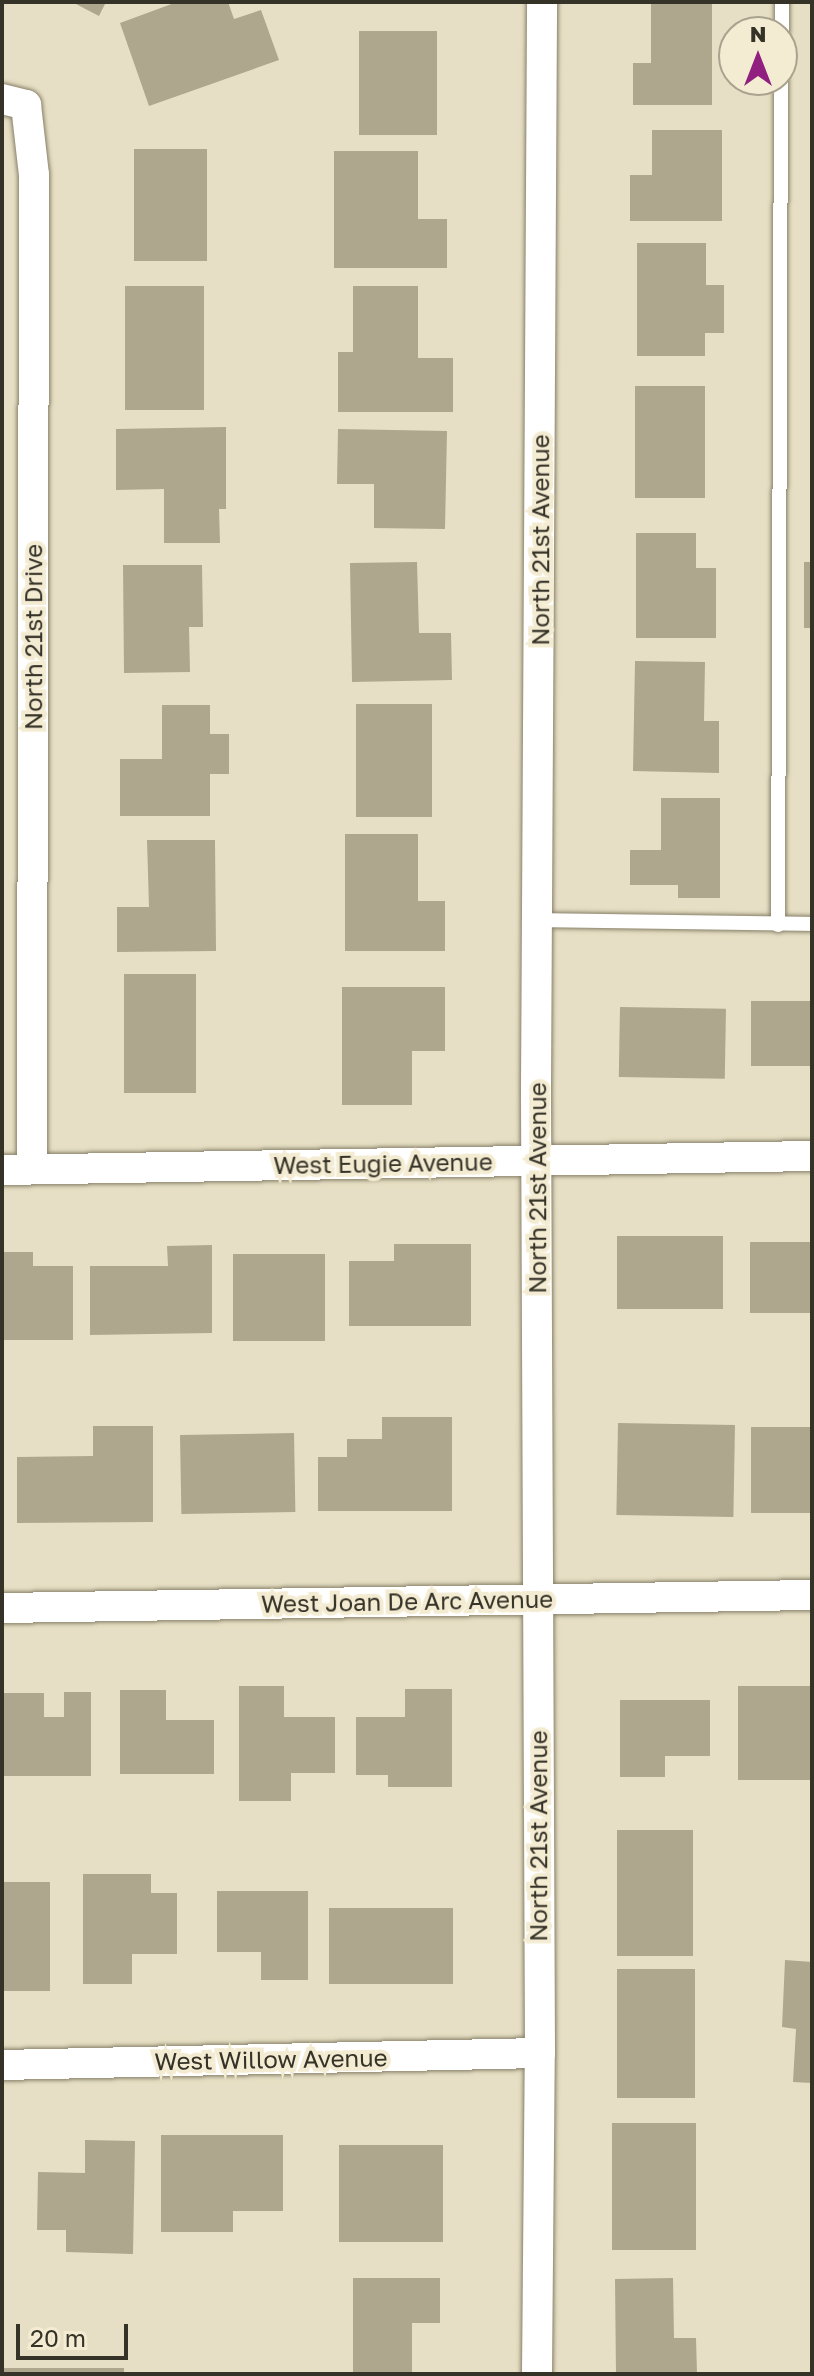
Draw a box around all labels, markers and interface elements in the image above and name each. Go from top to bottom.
north arrow [718,16,798,96]
text: N [750,20,766,47]
street label: North 21st Avenue [526,434,554,646]
street label: North 21st Drive [19,544,47,730]
street label: North 21st Avenue [523,1082,551,1294]
street label: West Eugie Avenue [273,1147,493,1179]
street label: West Joan De Arc Avenue [261,1584,553,1618]
street label: North 21st Avenue [524,1730,552,1942]
street label: West Willow Avenue [154,2043,388,2075]
scale bar [20,2308,132,2358]
text: 20 m [30,2323,86,2352]

